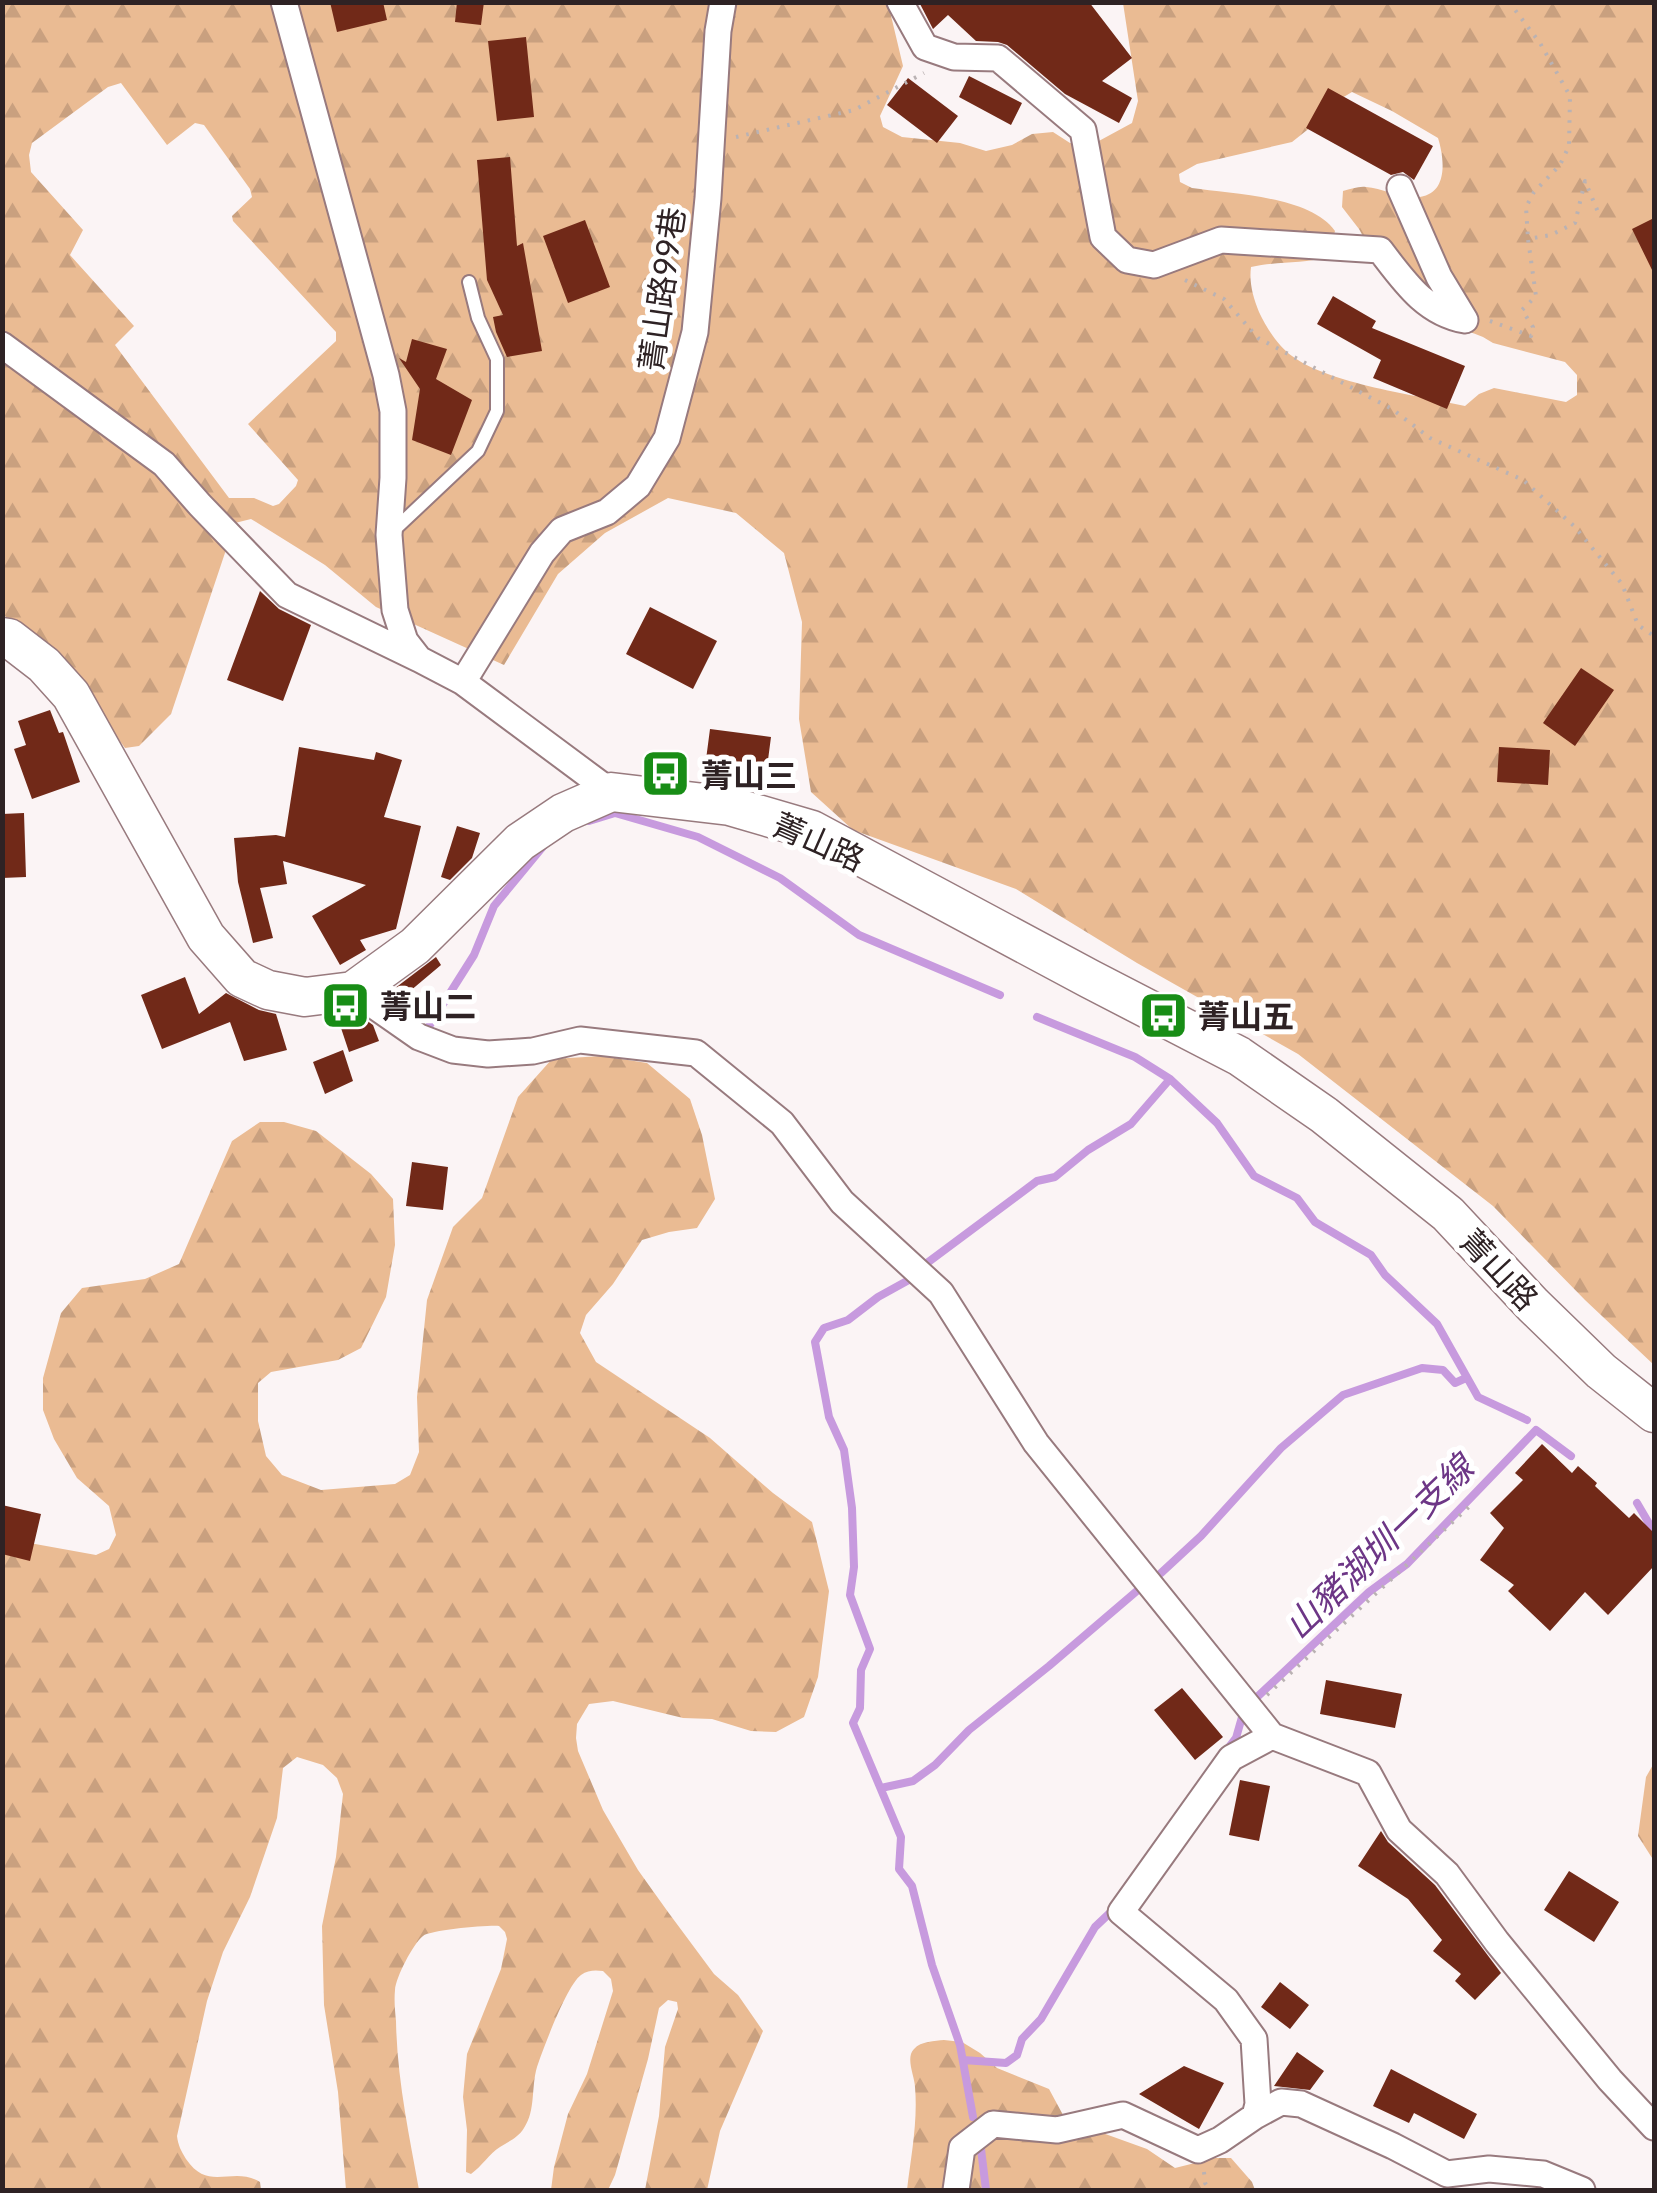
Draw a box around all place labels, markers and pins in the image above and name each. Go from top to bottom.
bus stop icon: 菁山三 [640,748,692,800]
place label: 菁山三 [701,755,797,794]
bus stop icon: 菁山二 [319,979,371,1031]
place label: 菁山二 [380,986,476,1025]
bus stop icon: 菁山五 [1137,989,1189,1041]
place label: 菁山五 [1198,996,1294,1035]

